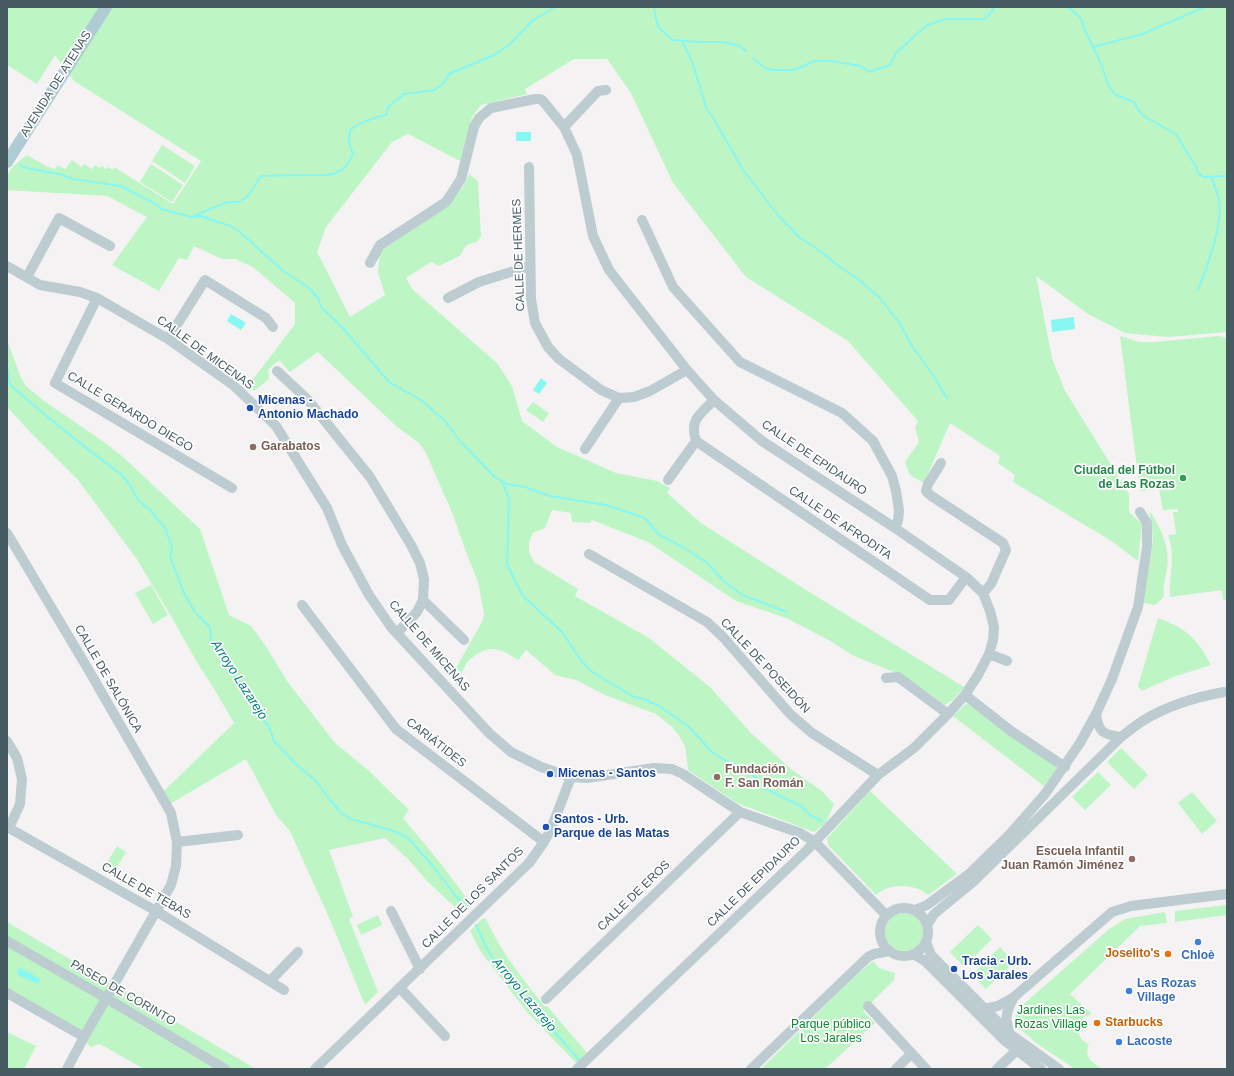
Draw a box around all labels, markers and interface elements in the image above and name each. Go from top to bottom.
street label: AVENIDA DE ATENAS [18,28,94,140]
street label: CALLE DE HERMES [510,198,528,312]
street label: CALLE DE MICENAS [154,313,256,393]
street label: CALLE GERARDO DIEGO [65,369,195,455]
place label: Micenas - Antonio Machado [258,394,359,422]
marker: Micenas - Antonio Machado [245,403,255,413]
street label: CALLE DE EPIDAURO [759,417,869,499]
place label: Garabatos [261,440,320,454]
marker: Garabatos [248,442,258,452]
place label: Ciudad del Fútbol de Las Rozas [1074,464,1175,492]
marker: Ciudad del Fútbol de Las Rozas [1178,473,1188,483]
street label: CALLE DE AFRODITA [786,483,894,563]
street label: CALLE DE MICENAS [386,597,472,695]
street label: CALLE DE POSEIDÓN [717,615,813,717]
street label: CALLE DE SALÓNICA [71,623,145,735]
water label: Arroyo Lazarejo [207,637,271,723]
street label: CARIÁTIDES [403,715,469,771]
place label: Fundación F. San Román [725,763,804,791]
place label: Micenas - Santos [558,767,656,781]
marker: Micenas - Santos [545,769,555,779]
marker: Fundación F. San Román [712,772,722,782]
place label: Santos - Urb. Parque de las Matas [554,813,669,841]
marker: Santos - Urb. Parque de las Matas [541,822,551,832]
street label: CALLE DE EPIDAURO [704,834,804,930]
street label: CALLE DE LOS SANTOS [419,844,527,952]
place label: Escuela Infantil Juan Ramón Jiménez [1001,845,1124,873]
marker: Escuela Infantil Juan Ramón Jiménez [1127,854,1137,864]
street label: CALLE DE EROS [595,858,673,934]
street label: CALLE DE TEBAS [99,860,193,922]
marker: Chloè [1193,937,1203,947]
place label: Joselito's [1105,947,1160,961]
marker: Joselito's [1163,949,1173,959]
place label: Chloè [1181,949,1215,963]
water label: Arroyo Lazarejo [489,955,559,1035]
place label: Tracia - Urb. Los Jarales [962,955,1031,983]
street label: PASEO DE CORINTO [68,957,178,1029]
marker: Tracia - Urb. Los Jarales [949,964,959,974]
place label: Las Rozas Village [1137,977,1196,1005]
marker: Las Rozas Village [1124,986,1134,996]
park label: Jardines Las Rozas Village [1014,1004,1088,1032]
place label: Starbucks [1105,1016,1163,1030]
park label: Parque público Los Jarales [791,1018,871,1046]
marker: Starbucks [1092,1018,1102,1028]
place label: Lacoste [1127,1035,1172,1049]
marker: Lacoste [1114,1037,1124,1047]

